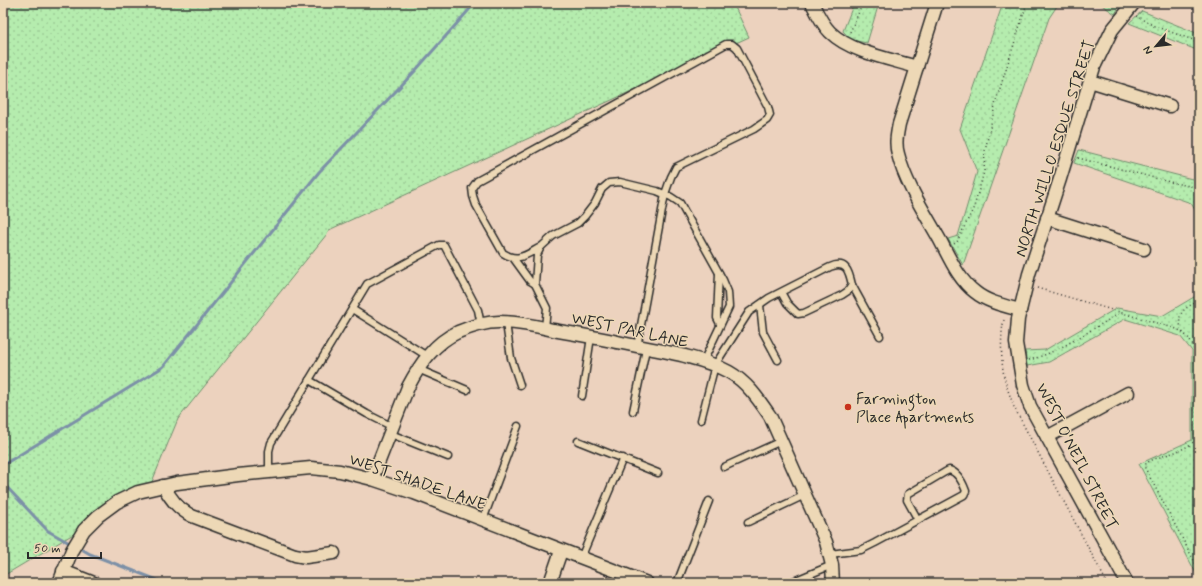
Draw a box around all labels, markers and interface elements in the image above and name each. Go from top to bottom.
north arrow [1136,26,1176,66]
street label: NORTH WILLO ESQUE STREET [1010,37,1100,260]
text: N [1140,44,1156,57]
street label: WEST PAR LANE [570,308,690,353]
street label: WEST O'NEIL STREET [1031,380,1123,533]
place label: Farmington Place Apartments [856,389,974,429]
marker: Farmington Place Apartments [843,402,853,412]
street label: WEST SHADE LANE [346,449,489,516]
scale bar [28,534,101,560]
text: 50 m [34,541,61,557]

